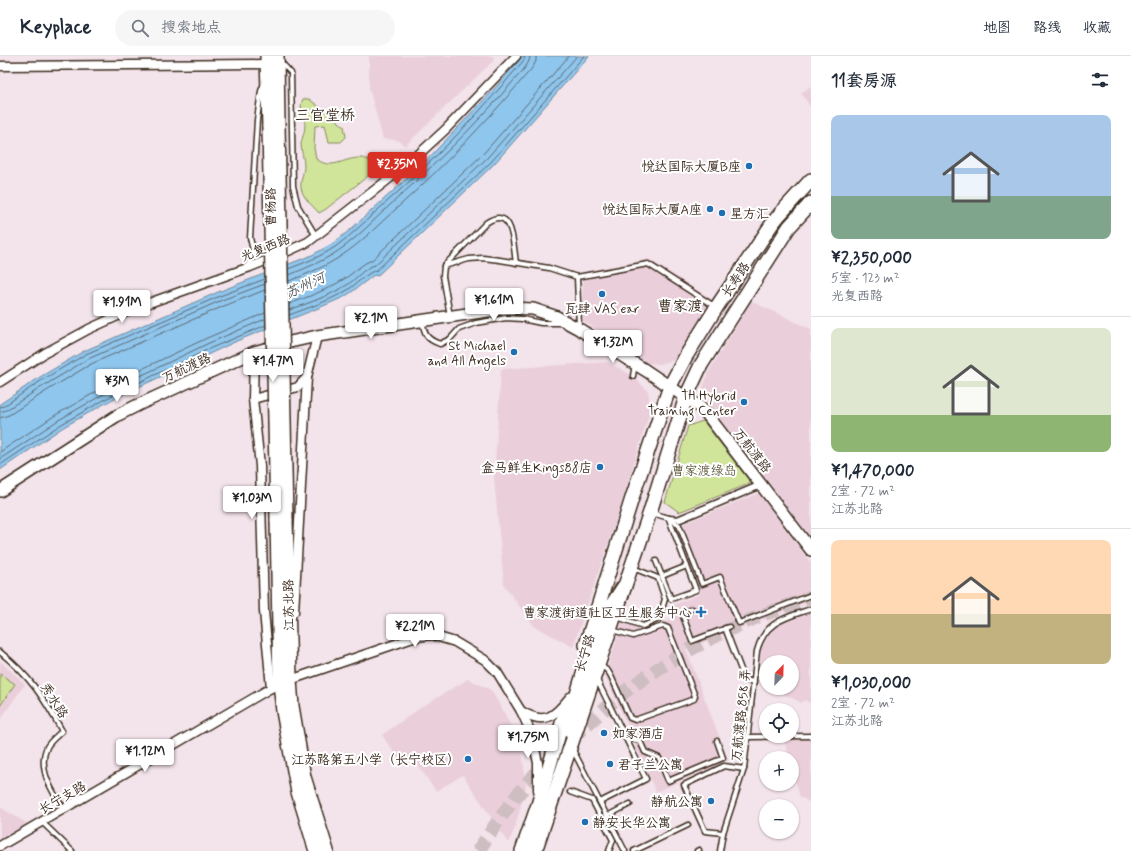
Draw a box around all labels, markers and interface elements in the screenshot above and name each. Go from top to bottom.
search box [115,10,395,46]
text: Keyplace [20,15,91,40]
icon: search [129,17,151,39]
text: 搜索地点 [161,18,221,38]
text: 地图 [983,19,1011,37]
text: 路线 [1033,19,1061,37]
text: 收藏 [1083,19,1111,37]
icon: filters [1089,69,1111,91]
text: 11套房源 [831,70,897,92]
district label: 三官堂桥 [295,106,355,126]
icon: home [935,141,1007,213]
pin: ¥2.35M [364,152,430,186]
text: ¥2.35M [377,156,417,173]
place label: 悦达国际大厦B座 [642,159,741,176]
marker: 悦达国际大厦B座 [744,161,754,171]
street label: 曹杨路 [263,187,280,227]
place label: 悦达国际大厦A座 [602,202,702,219]
marker: 悦达国际大厦A座 [705,204,715,214]
place label: 星方汇 [730,206,769,223]
marker: 星方汇 [717,208,727,218]
street label: 光复西路 [238,231,293,266]
text: ¥2,350,000 [831,247,912,269]
street label: 长寿路 [718,259,754,301]
water label: 苏州河 [283,268,330,303]
text: 5室 · 123 m² [831,270,899,287]
pin: ¥1.61M [461,288,527,322]
text: 光复西路 [831,288,883,305]
marker: 瓦肆 VAS ear [597,289,607,299]
pin: ¥1.91M [89,290,155,324]
text: ¥1.61M [474,292,514,309]
text: ¥1.91M [102,294,142,311]
district label: 曹家渡 [657,297,703,317]
place label: 瓦肆 VAS ear [564,301,640,318]
pin: ¥2.1M [343,306,399,340]
text: ¥2.1M [354,310,388,327]
pin: ¥1.32M [580,330,646,364]
text: ¥1.32M [593,334,633,351]
place label: St Michael and All Angels [428,338,506,371]
marker: St Michael and All Angels [509,347,519,357]
pin: ¥1.47M [240,349,306,383]
street label: 万航渡路 [159,350,214,387]
text: ¥1.47M [252,353,294,370]
icon: home [935,354,1007,426]
pin: ¥3M [98,369,136,403]
text: ¥3M [105,373,129,390]
place label: TH Hybrid Training Center [648,388,737,422]
marker: TH Hybrid Training Center [739,397,749,407]
street label: 万航渡路 [729,425,775,477]
place label: 盒马鲜生Kings88店 [481,460,592,478]
text: ¥1,470,000 [831,460,915,482]
marker: 盒马鲜生Kings88店 [595,462,605,472]
park label: 曹家渡绿岛 [671,463,737,480]
text: 2室 · 72 m² [831,483,895,500]
pin: ¥1.03M [219,486,285,520]
text: ¥1.03M [232,490,272,507]
text: 江苏北路 [831,501,883,518]
icon: home [935,566,1007,638]
street label: 江苏北路 [281,579,298,631]
place label: 曹家渡街道社区卫生服务中心 [523,605,692,622]
marker: 曹家渡街道社区卫生服务中心 [695,606,707,618]
pin: ¥2.21M [382,614,448,648]
text: ¥2.21M [395,618,435,635]
street label: 长宁路 [572,632,599,675]
north arrow [759,655,799,695]
map controls [759,655,799,839]
street label: 万航渡路 858 弄 [728,668,755,762]
text: ¥1,030,000 [831,672,911,694]
street label: 秀水路 [36,680,71,722]
text: 2室 · 72 m² [831,695,895,712]
button: locate [759,703,799,743]
text: 江苏北路 [831,713,883,730]
pin: ¥1.75M [495,725,561,759]
place label: 如家酒店 [612,726,664,743]
marker: 如家酒店 [599,728,609,738]
text: ¥1.75M [507,729,549,746]
pin: ¥1.12M [112,739,178,773]
text: ¥1.12M [125,743,165,760]
button: + [759,751,799,791]
place label: 江苏路第五小学（长宁校区） [291,752,460,769]
marker: 江苏路第五小学（长宁校区） [463,754,473,764]
place label: 君子兰公寓 [618,757,683,774]
marker: 君子兰公寓 [605,759,615,769]
street label: 长宁支路 [36,778,90,819]
place label: 静航公寓 [651,794,703,811]
marker: 静航公寓 [706,796,716,806]
button: − [759,799,799,839]
place label: 静安长华公寓 [593,815,671,832]
marker: 静安长华公寓 [580,817,590,827]

